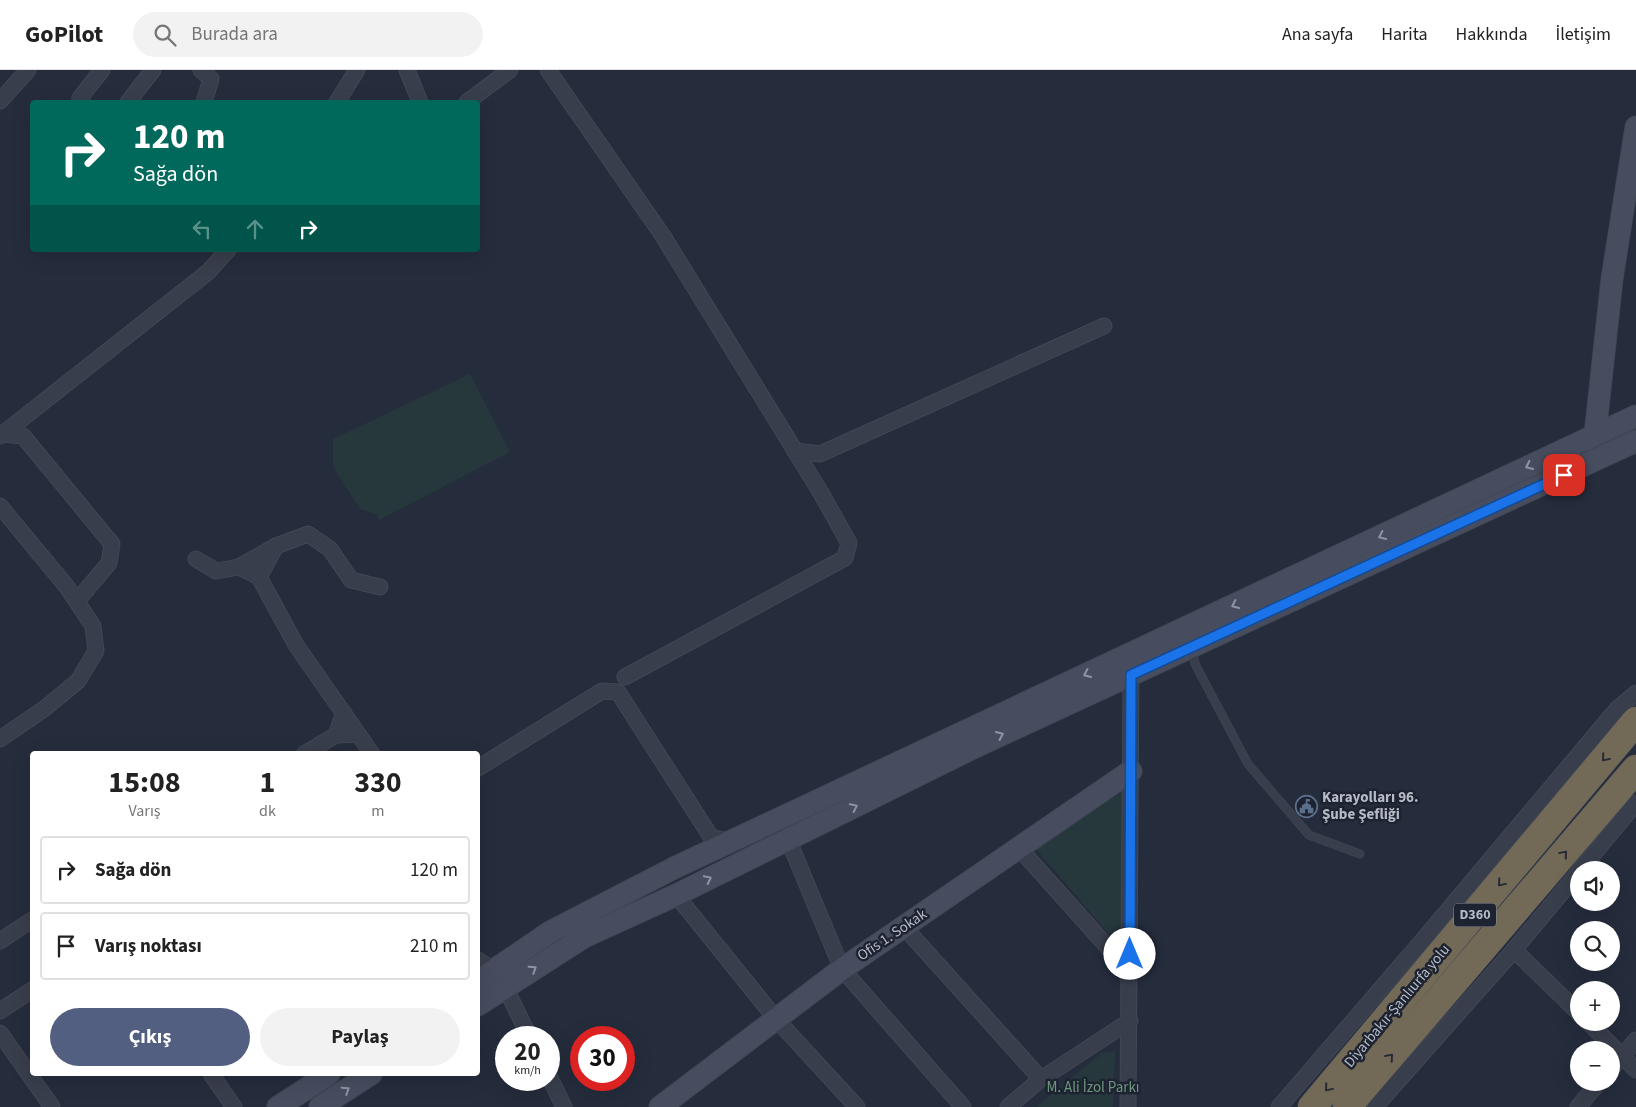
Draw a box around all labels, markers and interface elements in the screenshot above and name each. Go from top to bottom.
search box [133,12,483,57]
text: GoPilot [25,17,103,52]
icon: search [151,21,179,49]
text: Burada ara [191,21,278,48]
text: Ana sayfa [1282,22,1353,47]
text: Harita [1381,22,1428,47]
text: Hakkında [1456,22,1528,47]
text: İletişim [1556,22,1611,47]
text: 120 m [133,112,225,162]
icon: right [50,120,115,185]
text: Sağa dön [133,158,218,190]
icon: left [188,215,216,243]
icon: ahead [241,215,269,243]
icon: right [294,215,322,243]
pin [1543,454,1585,496]
one-way arrow [1525,460,1534,470]
icon: arrive [1550,461,1578,489]
one-way arrow [1378,529,1387,539]
one-way arrow [1231,598,1240,608]
one-way arrow [1084,668,1093,678]
one-way arrow [995,731,1004,742]
one-way arrow [1601,753,1610,762]
text: 15:08 [108,761,181,804]
text: 1 [259,761,275,804]
text: 330 [354,761,402,804]
place label: Karayolları 96. Şube Şefliği [1322,787,1419,825]
public building icon: Karayolları 96. Şube Şefliği [1294,794,1318,818]
text: Varış [128,800,161,822]
text: dk [259,800,276,822]
text: m [371,800,385,822]
one-way arrow [849,802,858,813]
one-way arrow [1559,850,1568,859]
icon: right [52,856,80,884]
text: Sağa dön [95,857,171,884]
text: 120 m [410,857,458,884]
map controls [1570,861,1620,1091]
button: sound [1570,861,1620,911]
one-way arrow [703,874,712,885]
one-way arrow [1498,878,1507,887]
street label: Ofis 1. Sokak [853,904,931,966]
road number: D360 [1454,904,1496,926]
button: search [1570,921,1620,971]
position arrow [1103,927,1155,979]
icon: arrive [52,932,80,960]
text: Varış noktası [95,933,202,960]
text: 210 m [410,933,458,960]
street label: Diyarbakır-Şanlıurfa yolu [1339,940,1455,1072]
one-way arrow [528,966,537,976]
button: + [1570,981,1620,1031]
button: Çıkış [50,1008,250,1066]
button: Paylaş [260,1008,460,1066]
speed limit sign: 30 [570,1026,635,1091]
text: 20 [514,1034,541,1070]
button: − [1570,1041,1620,1091]
one-way arrow [1385,1053,1394,1062]
text: km/h [514,1062,541,1079]
park label: M. Ali İzol Parkı [1046,1077,1140,1098]
one-way arrow [1325,1082,1334,1091]
one-way arrow [340,1087,349,1097]

